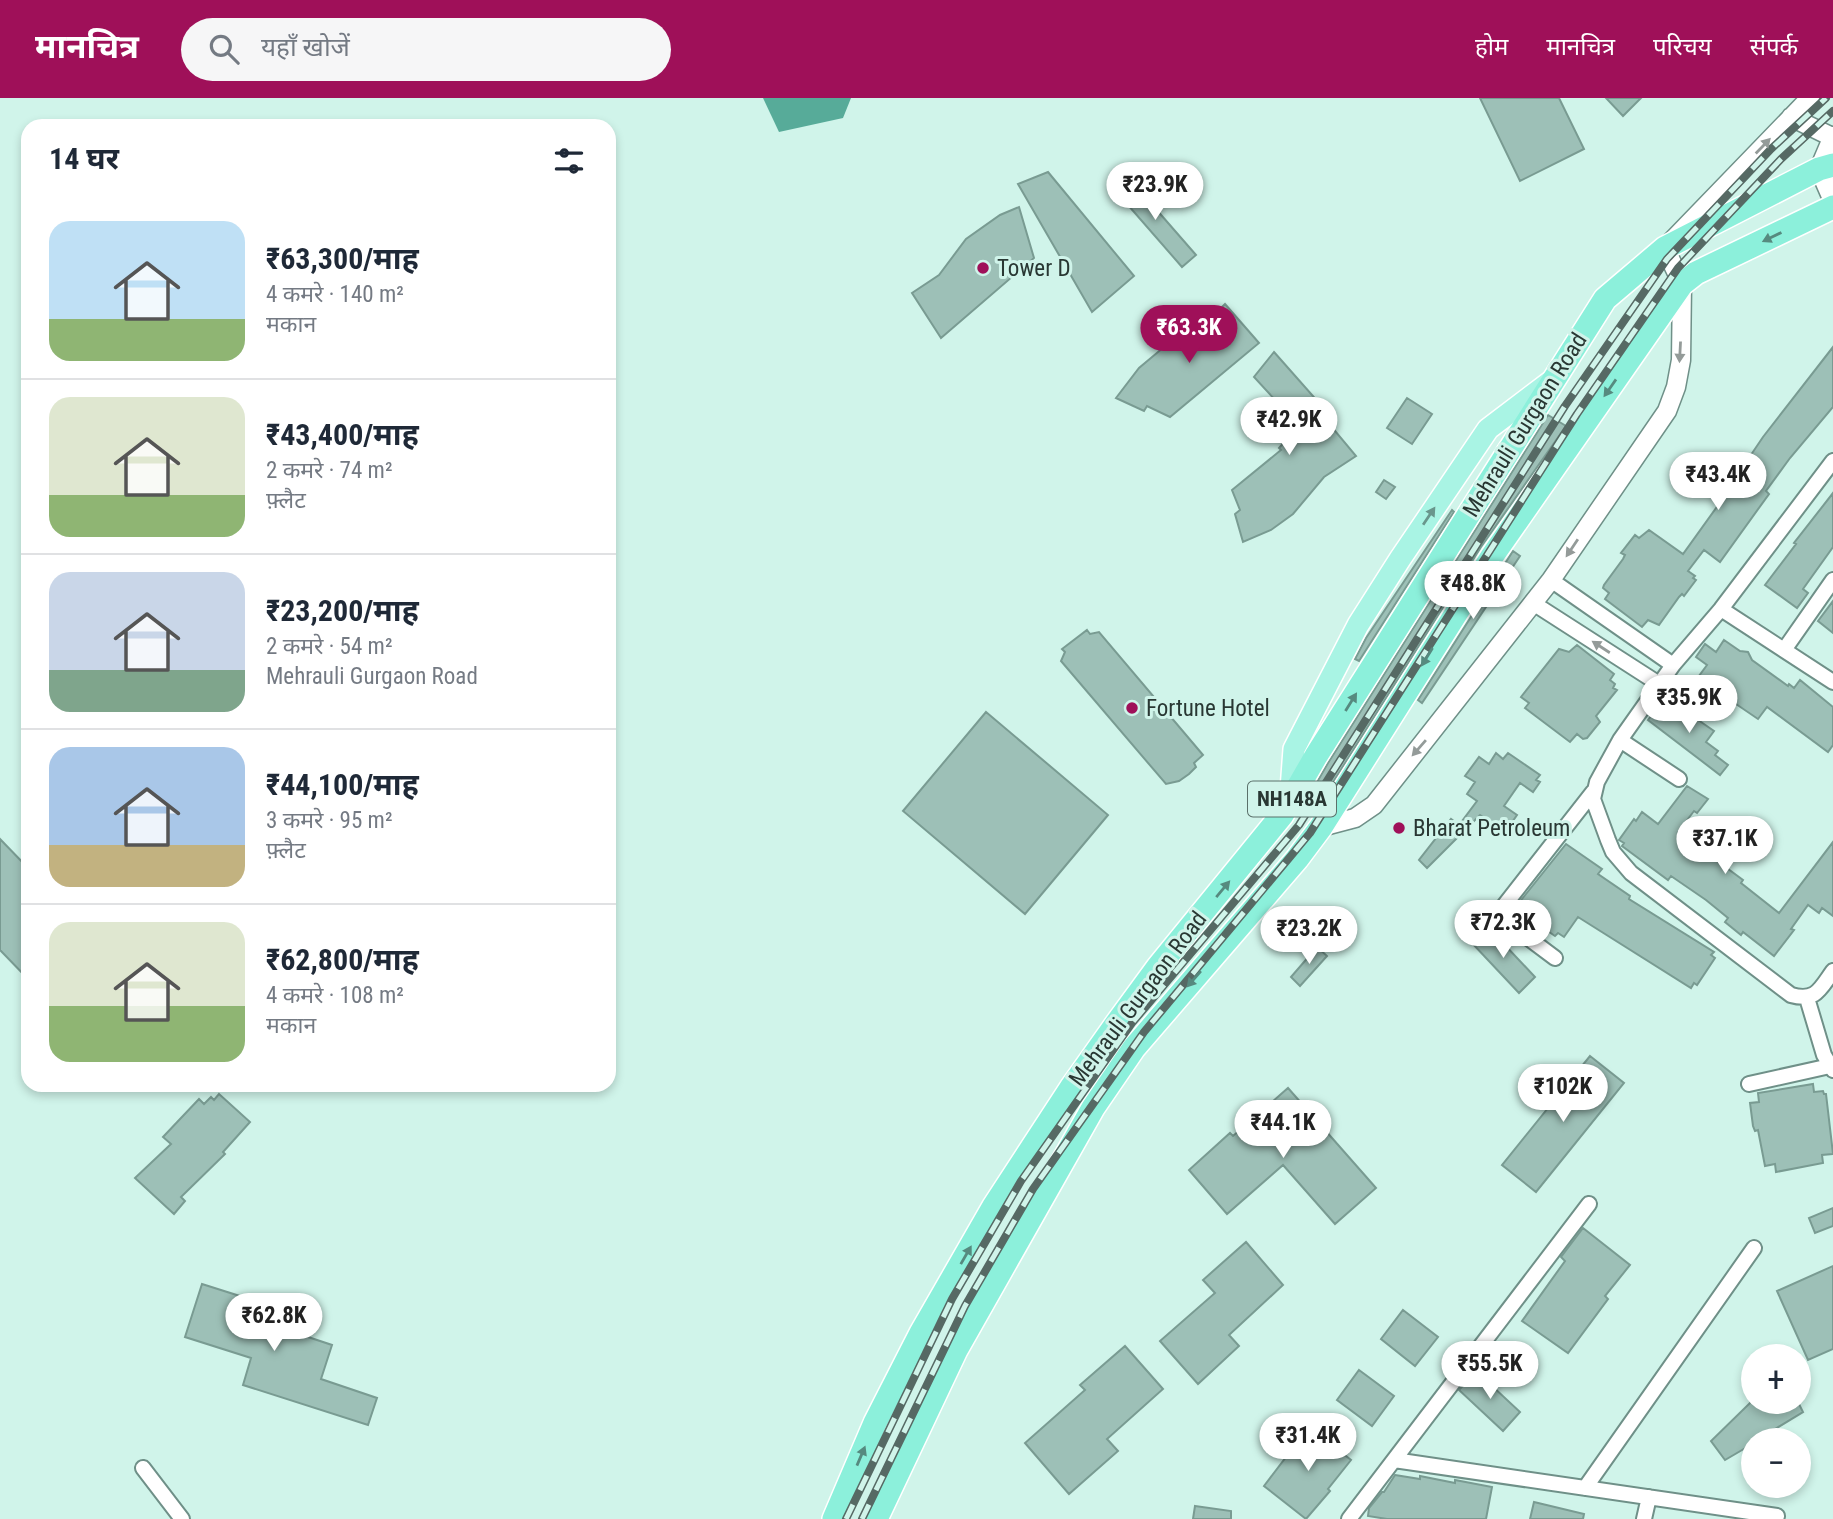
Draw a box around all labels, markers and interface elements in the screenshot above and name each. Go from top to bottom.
search box [181,18,671,81]
text: मानचित्र [35,27,139,66]
icon: search [205,30,243,68]
text: यहाँ खोजें [261,32,350,62]
text: होम [1475,33,1508,61]
text: मानचित्र [1546,33,1615,61]
text: परिचय [1653,33,1712,61]
text: संपर्क [1750,33,1798,61]
one-way arrow [1755,138,1771,155]
text: 14 घर [49,141,119,176]
icon: filters [550,142,588,180]
pin: ₹23.9K [1098,162,1212,222]
text: ₹23.9K [1122,171,1188,198]
one-way arrow [1762,231,1782,242]
text: ₹63,300/माह [266,241,419,276]
icon: home [105,249,189,333]
place label: Tower D [997,255,1071,282]
marker: Tower D [975,260,991,276]
text: 4 कमरे · 140 m² [266,281,404,308]
pin: ₹63.3K [1132,306,1246,365]
text: मकान [266,311,316,338]
text: ₹63.3K [1156,314,1222,341]
street label: Mehrauli Gurgaon Road [1457,328,1593,522]
one-way arrow [1675,342,1686,364]
one-way arrow [1604,378,1617,397]
pin: ₹42.9K [1232,398,1346,457]
text: ₹42.9K [1256,406,1322,433]
text: ₹43,400/माह [266,417,419,452]
icon: home [105,425,189,509]
pin: ₹43.4K [1661,452,1775,512]
text: 2 कमरे · 74 m² [266,457,393,484]
text: ₹43.4K [1685,461,1751,488]
text: फ़्लैट [266,487,306,514]
one-way arrow [1422,507,1436,525]
one-way arrow [1566,539,1579,558]
pin: ₹48.8K [1416,561,1530,621]
text: ₹48.8K [1440,570,1506,597]
text: ₹23,200/माह [266,593,419,628]
icon: home [105,600,189,684]
text: 2 कमरे · 54 m² [266,633,393,660]
one-way arrow [1592,641,1611,654]
one-way arrow [1421,647,1434,666]
text: Mehrauli Gurgaon Road [266,663,478,690]
pin: ₹35.9K [1632,676,1746,735]
text: ₹35.9K [1656,684,1722,711]
one-way arrow [1345,692,1358,711]
place label: Fortune Hotel [1146,695,1270,722]
marker: Fortune Hotel [1124,700,1140,716]
one-way arrow [1411,739,1427,757]
text: ₹44,100/माह [266,767,419,802]
icon: home [105,775,189,859]
road number: NH148A [1248,782,1336,816]
text: 3 कमरे · 95 m² [266,807,393,834]
place label: Bharat Petroleum [1413,815,1570,842]
pin: ₹37.1K [1668,816,1782,876]
marker: Bharat Petroleum [1391,820,1407,836]
text: ₹37.1K [1692,825,1758,852]
text: फ़्लैट [266,837,306,864]
one-way arrow [1215,880,1230,897]
pin: ₹72.3K [1446,900,1560,960]
street label: Mehrauli Gurgaon Road [1063,906,1213,1092]
pin: ₹23.2K [1252,906,1366,966]
text: ₹72.3K [1470,909,1536,936]
text: ₹23.2K [1276,915,1342,942]
text: ₹62,800/माह [266,942,419,977]
icon: home [105,950,189,1034]
one-way arrow [1186,970,1202,988]
text: 4 कमरे · 108 m² [266,982,404,1009]
text: मकान [266,1012,316,1039]
pin: ₹102K [1514,1065,1612,1124]
text: ₹102K [1534,1073,1592,1100]
pin: ₹44.1K [1226,1100,1340,1160]
text: ₹44.1K [1250,1109,1316,1136]
one-way arrow [960,1245,972,1265]
pin: ₹62.8K [217,1294,331,1353]
text: ₹62.8K [241,1302,307,1329]
pin: ₹55.5K [1433,1342,1547,1401]
map controls [1741,1344,1811,1498]
button: + [1741,1344,1811,1414]
text: ₹55.5K [1457,1350,1523,1377]
pin: ₹31.4K [1251,1414,1365,1473]
text: ₹31.4K [1275,1422,1341,1449]
button: − [1741,1428,1811,1498]
one-way arrow [855,1446,866,1467]

